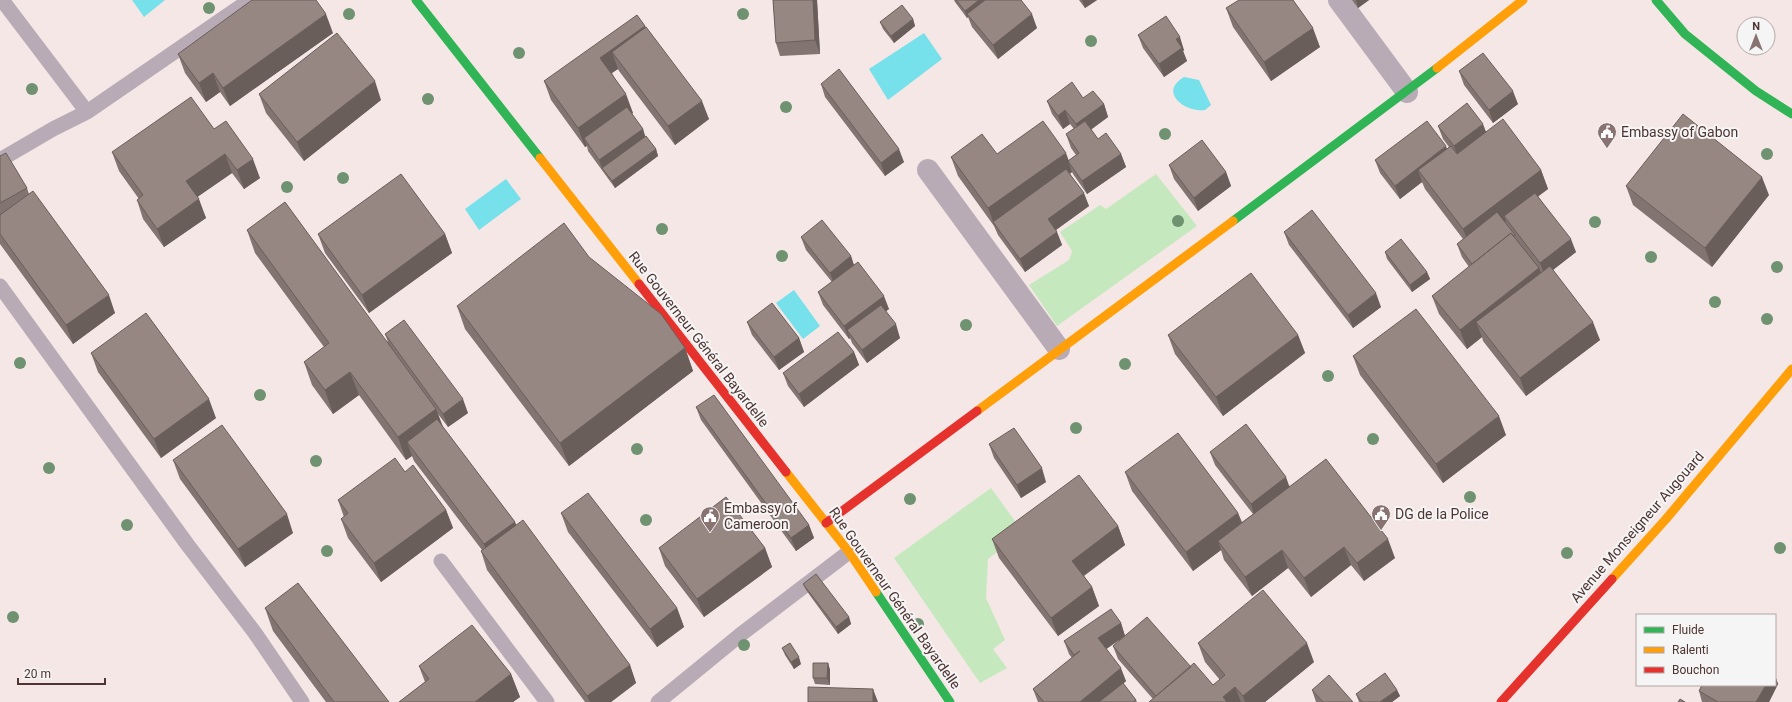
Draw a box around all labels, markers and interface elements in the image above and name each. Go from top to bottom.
north arrow [1736,16,1776,56]
text: N [1752,20,1760,33]
public building icon: Embassy of Gabon [1596,121,1618,149]
place label: Embassy of Gabon [1621,124,1738,140]
street label: Rue Gouverneur Général Bayardelle [626,248,772,430]
street label: Avenue Monseigneur Augouard [1567,448,1707,606]
place label: Embassy of Cameroon [724,500,797,532]
public building icon: DG de la Police [1370,503,1392,531]
street label: Rue Gouverneur Général Bayardelle [826,504,964,692]
public building icon: Embassy of Cameroon [699,505,721,533]
place label: DG de la Police [1395,506,1489,522]
legend [1636,614,1776,686]
text: Fluide [1672,623,1704,637]
text: Ralenti [1672,643,1709,657]
scale bar [18,660,105,686]
text: Bouchon [1672,663,1719,677]
text: 20 m [24,667,51,681]

